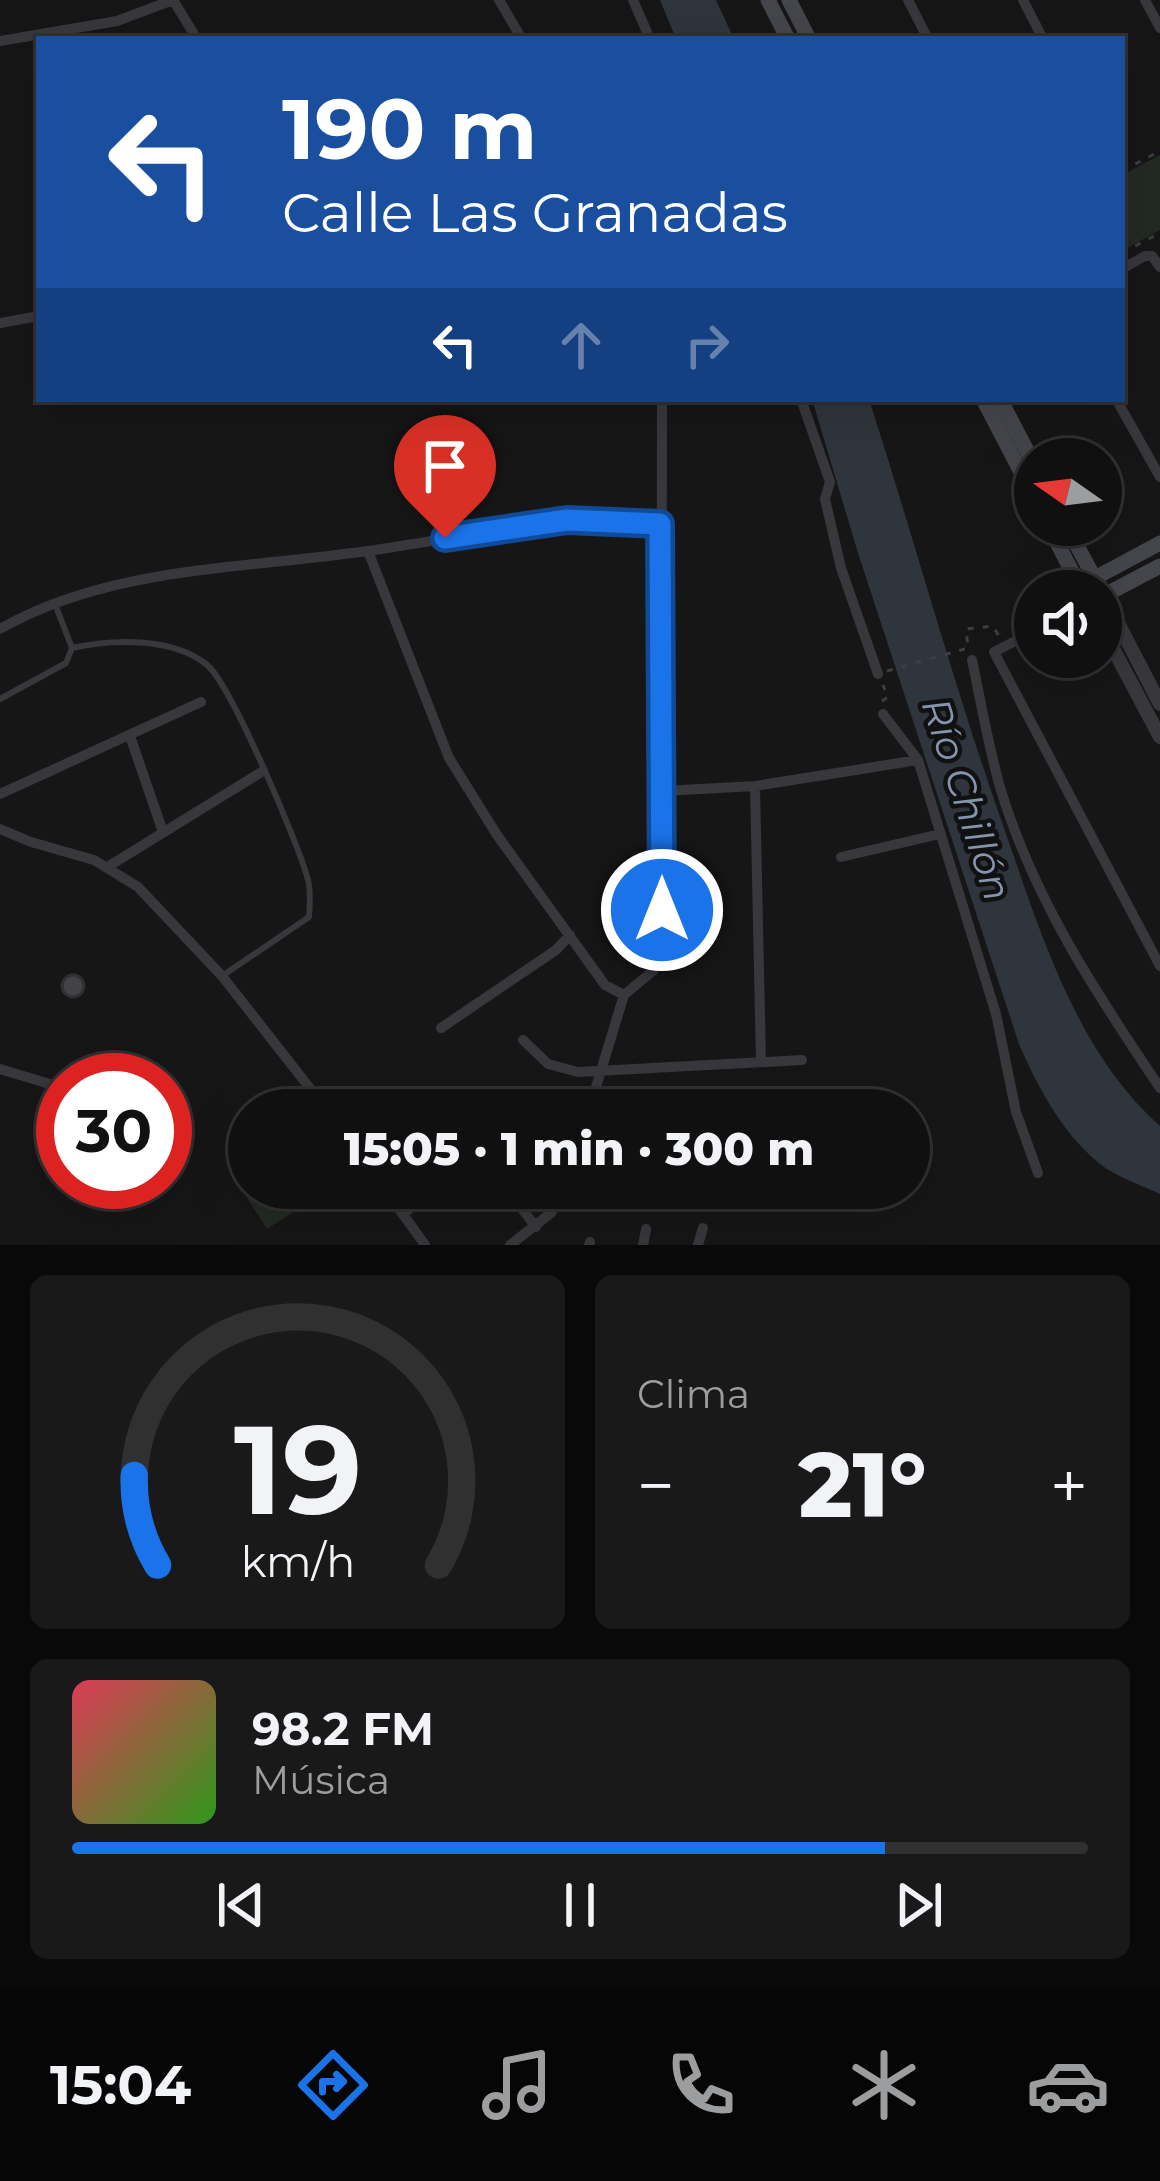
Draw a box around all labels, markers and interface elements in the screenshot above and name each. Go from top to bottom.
text: 190 m [282,78,537,180]
icon: left [84,84,240,240]
text: Calle Las Granadas [282,180,788,246]
icon: left [422,312,488,378]
icon: ahead [548,312,614,378]
icon: right [674,312,740,378]
pin [394,415,496,538]
icon: arrive [412,433,478,499]
north arrow [1014,438,1122,546]
map controls [1014,438,1122,678]
button: sound [1014,570,1122,678]
water label: Río Chillón [912,692,1022,906]
position arrow [599,847,725,973]
speed limit sign: 30 [36,1053,192,1209]
text: 15:05 · 1 min · 300 m [344,1121,814,1176]
text: Clima [637,1370,750,1418]
text: 19 [233,1393,362,1545]
text: 21° [799,1430,926,1540]
text: − [637,1445,675,1526]
text: + [1050,1445,1088,1526]
text: km/h [240,1535,355,1588]
text: 98.2 FM [252,1701,434,1756]
text: Música [252,1756,390,1804]
icon: previous [208,1872,274,1938]
icon: pause [547,1872,613,1938]
icon: next [886,1872,952,1938]
icon: directions [291,2043,375,2127]
icon: music [475,2043,559,2127]
icon: phone [659,2043,743,2127]
icon: climate [842,2043,926,2127]
icon: car [1026,2043,1110,2127]
text: 15:04 [50,2052,191,2118]

